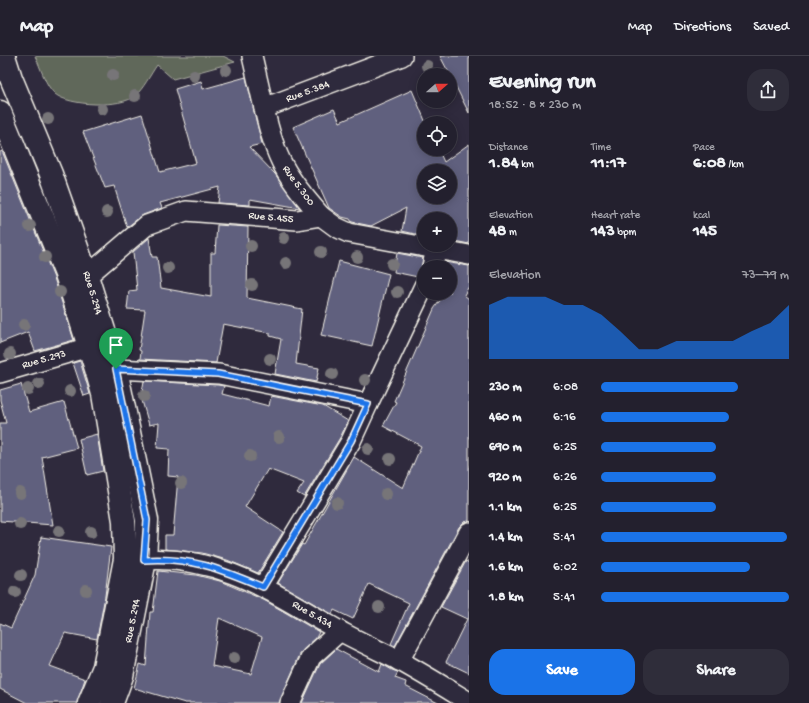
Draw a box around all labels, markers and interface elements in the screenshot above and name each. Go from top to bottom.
text: Map [20,16,53,39]
text: Map [628,19,652,36]
text: Directions [674,19,731,36]
text: Saved [753,19,789,36]
north arrow [417,68,457,108]
map controls [417,68,457,300]
button: share [747,69,789,111]
text: Evening run [489,70,596,96]
street label: Rue 5.384 [285,78,332,105]
text: 18:52 · 8 × 230 m [489,98,581,113]
button: locate [417,116,457,156]
text: Distance [489,142,528,154]
text: Time [591,142,611,154]
text: Pace [693,142,715,154]
text: 1.84 [489,154,519,174]
text: 11:17 [591,154,626,174]
text: 6:08 [693,154,726,174]
text: km [519,159,534,171]
text: /km [726,159,744,171]
street label: Rue 5.300 [279,164,317,208]
button: layers [417,164,457,204]
street label: Rue 5.455 [248,210,294,226]
text: Elevation [489,210,533,222]
text: Heart rate [591,210,640,222]
text: kcal [693,210,710,222]
button: + [417,212,457,252]
text: 48 [489,222,506,242]
text: 143 [591,222,615,242]
text: 145 [693,222,717,242]
text: m [506,227,517,239]
text: bpm [615,227,636,239]
button: − [417,260,457,300]
text: Elevation [489,268,541,283]
text: 73–79 m [742,268,789,283]
street label: Rue 5.294 [80,270,104,317]
pin [99,328,133,369]
icon: arrive [105,334,127,356]
street label: Rue 5.293 [21,348,68,372]
text: 230 m [489,380,522,395]
text: 6:08 [553,380,578,395]
text: 460 m [489,410,521,425]
text: 6:16 [553,410,576,425]
text: 690 m [489,440,522,455]
text: 6:25 [553,440,577,455]
text: 920 m [489,470,522,485]
text: 6:26 [553,470,577,485]
text: 1.1 km [489,500,522,515]
text: 6:25 [553,500,577,515]
text: 1.4 km [489,530,523,545]
text: 5:41 [553,530,575,545]
text: 1.6 km [489,560,523,575]
text: 6:02 [553,560,577,575]
text: 1.8 km [489,590,524,605]
text: 5:41 [553,590,575,605]
street label: Rue 5.294 [123,597,143,644]
street label: Rue 5.434 [290,599,335,632]
button: Save [489,649,635,695]
button: Share [643,649,789,695]

